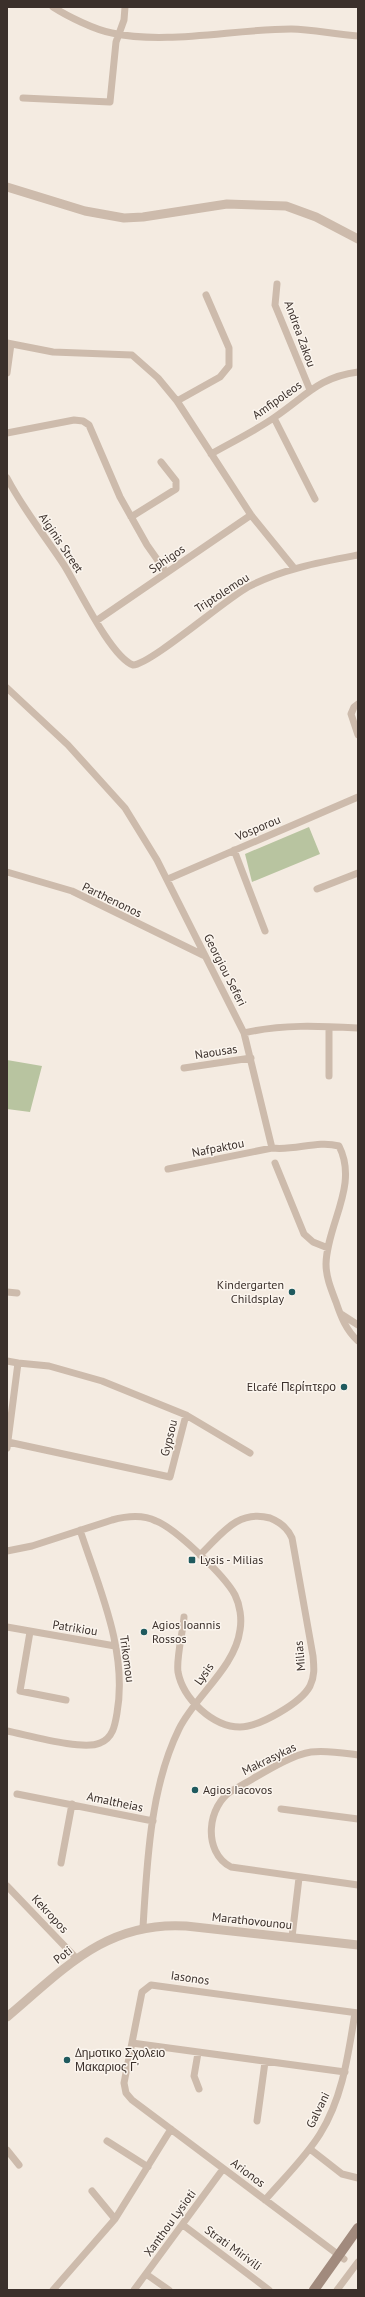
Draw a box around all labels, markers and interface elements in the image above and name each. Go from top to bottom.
street label: Andrea Zakou [281,298,319,369]
street label: Amfipoleos [249,377,304,422]
street label: Aiginis Street [36,510,87,575]
street label: Sphigos [146,541,188,576]
street label: Triptolemou [192,569,252,616]
street label: Vosporou [232,811,283,844]
street label: Parthenonos [80,879,144,920]
street label: Georgiou Seferi [201,931,250,1008]
street label: Naousas [194,1041,238,1062]
street label: Nafpaktou [191,1135,245,1160]
place label: Kindergarten Childsplay [217,1277,284,1306]
marker: Kindergarten Childsplay [287,1287,297,1297]
place label: Elcafé Περίπτερο [247,1379,336,1394]
marker: Elcafé Περίπτερο [339,1382,349,1392]
street label: Gypsou [157,1418,180,1458]
place label: Lysis - Milias [200,1552,263,1567]
marker: Lysis - Milias [187,1555,197,1565]
street label: Patrikiou [51,1617,99,1638]
place label: Agios Ioannis Rossos [152,1617,221,1646]
marker: Agios Ioannis Rossos [139,1627,149,1637]
street label: Trikomou [117,1634,138,1683]
street label: Milias [291,1640,308,1672]
street label: Lysis [191,1660,217,1688]
street label: Makrasykas [239,1739,298,1778]
place label: Agios Iacovos [203,1782,272,1797]
marker: Agios Iacovos [190,1785,200,1795]
street label: Amaltheias [86,1788,145,1815]
street label: Kekropos [29,1891,72,1936]
street label: Marathovounou [211,1909,293,1932]
street label: Poti [50,1943,75,1967]
street label: Iasonos [170,1967,210,1988]
place label: Δημοτικο Σχολειο Μακαριος Γ' [75,2045,166,2074]
marker: Δημοτικο Σχολειο Μακαριος Γ' [62,2055,72,2065]
street label: Galvani [302,2089,333,2130]
street label: Arionos [228,2155,268,2190]
street label: Xanthou Lysioti [140,2186,199,2259]
street label: Strati Mirivili [202,2222,265,2273]

